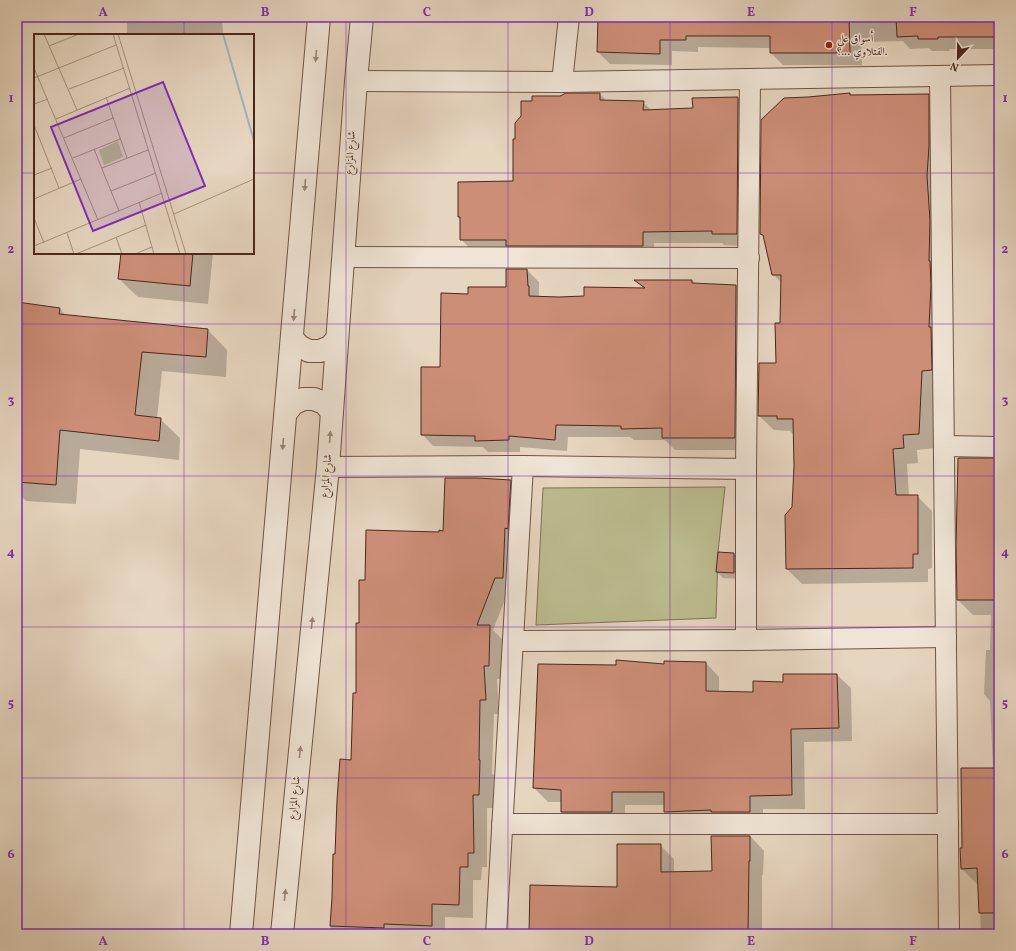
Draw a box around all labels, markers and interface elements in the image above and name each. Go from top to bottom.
text: A [98,4,108,22]
text: B [261,4,270,22]
text: C [423,4,431,22]
text: D [584,4,594,22]
text: E [747,4,755,22]
text: F [909,4,917,22]
place label: أسواق علي الفتلاوي ...؟. [837,30,888,60]
inset map [34,34,254,254]
north arrow [938,38,978,78]
marker: أسواق علي الفتلاوي ...؟. [824,40,834,50]
one-way arrow [312,50,319,62]
text: N [948,57,961,74]
text: 1 [8,90,14,108]
text: 1 [1002,90,1008,108]
street label: شارع المزارع [342,130,361,176]
one-way arrow [301,179,308,191]
text: 2 [8,241,15,259]
text: 2 [1002,241,1009,259]
one-way arrow [290,309,297,321]
text: 3 [8,392,15,410]
text: 3 [1002,392,1009,410]
one-way arrow [327,431,334,443]
one-way arrow [280,438,286,451]
street label: شارع المزارع [318,453,337,499]
text: 4 [7,544,15,562]
text: 4 [1001,544,1009,562]
one-way arrow [309,616,316,629]
text: 5 [8,695,14,713]
text: 5 [1002,695,1008,713]
one-way arrow [296,746,303,758]
street label: شارع المزارع [285,775,306,821]
text: 6 [7,846,15,864]
text: 6 [1001,846,1009,864]
one-way arrow [282,889,289,901]
text: A [98,933,108,951]
text: B [261,933,270,951]
text: C [423,933,431,951]
text: D [584,933,594,951]
text: E [747,933,755,951]
text: F [909,933,917,951]

